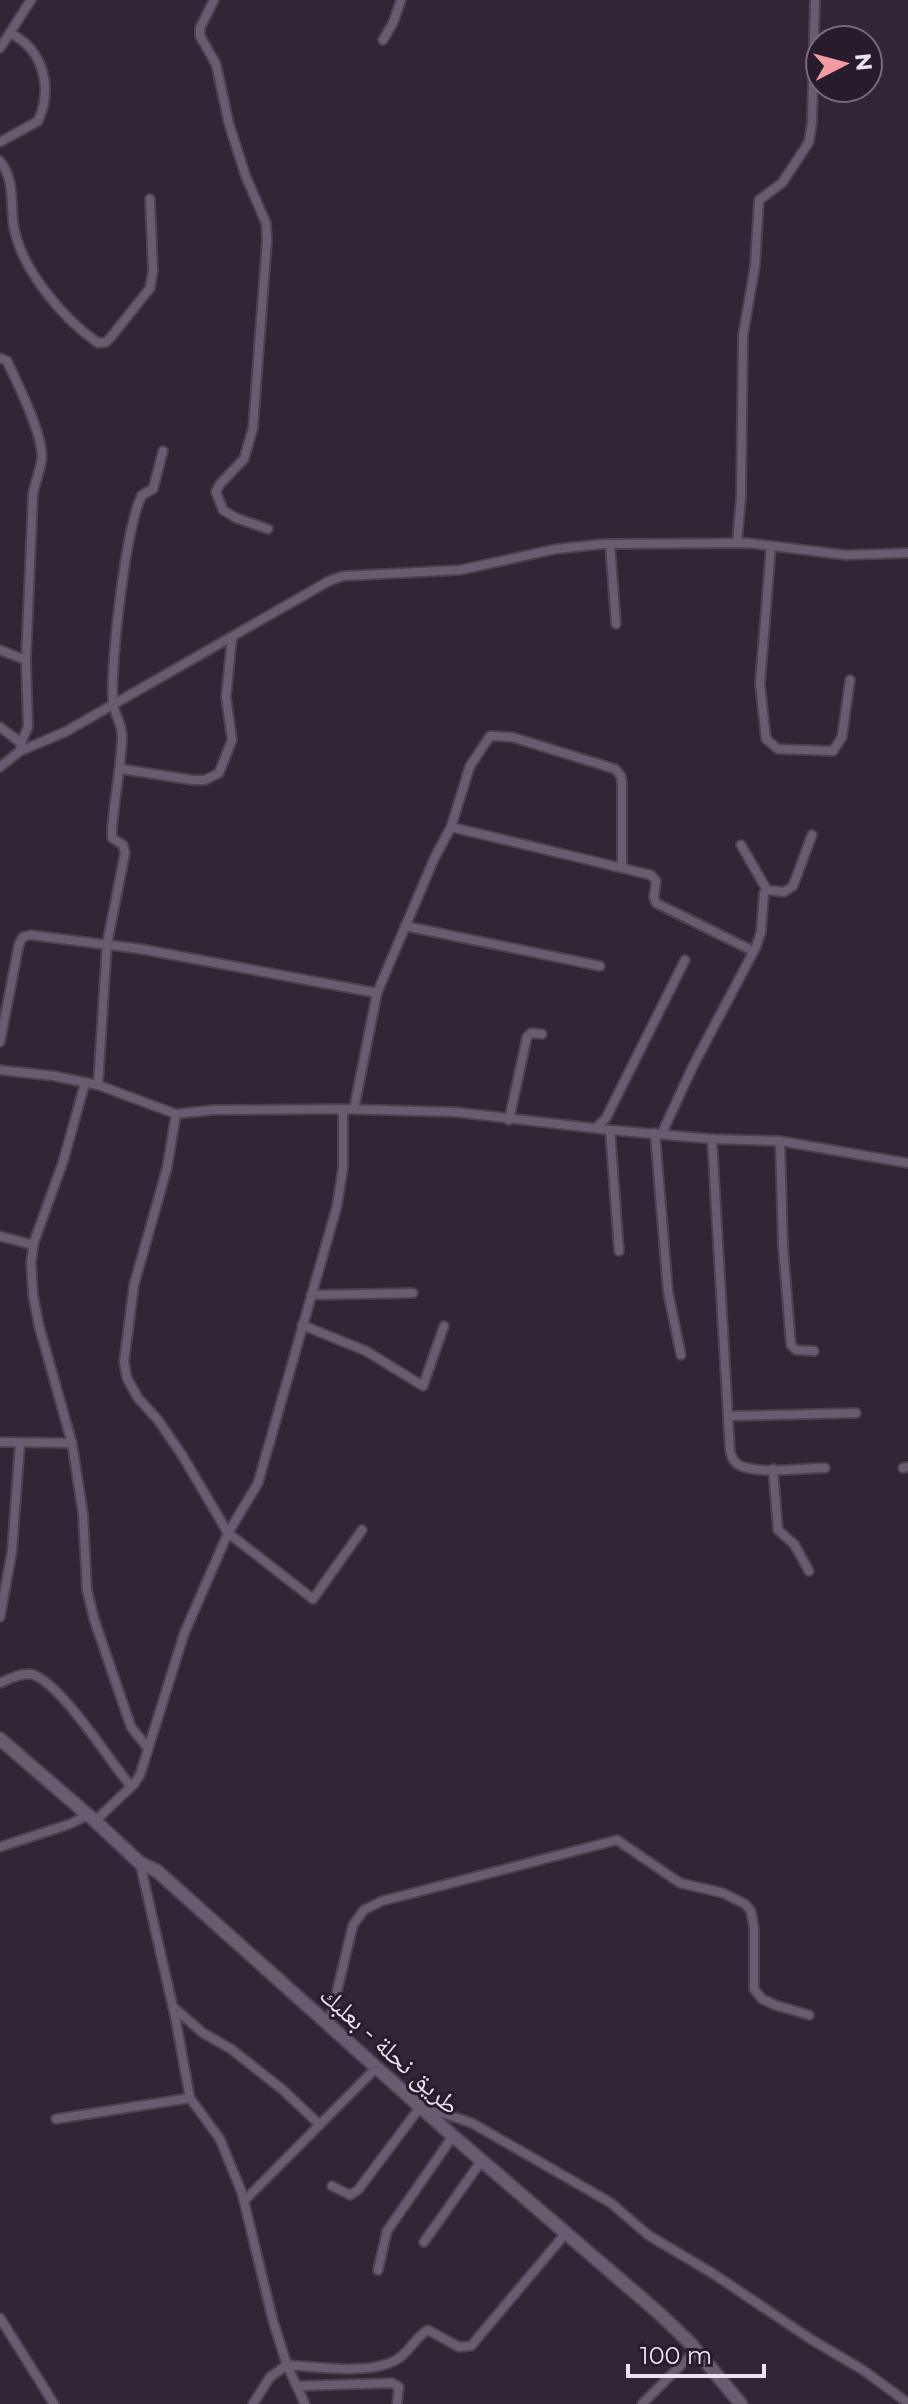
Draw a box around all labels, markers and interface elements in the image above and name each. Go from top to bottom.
north arrow [804,24,884,104]
text: N [849,52,878,72]
street label: طريق نحلة - بعلبك [313,1979,467,2121]
scale bar [628,2328,764,2378]
text: 100 m [640,2341,712,2370]

